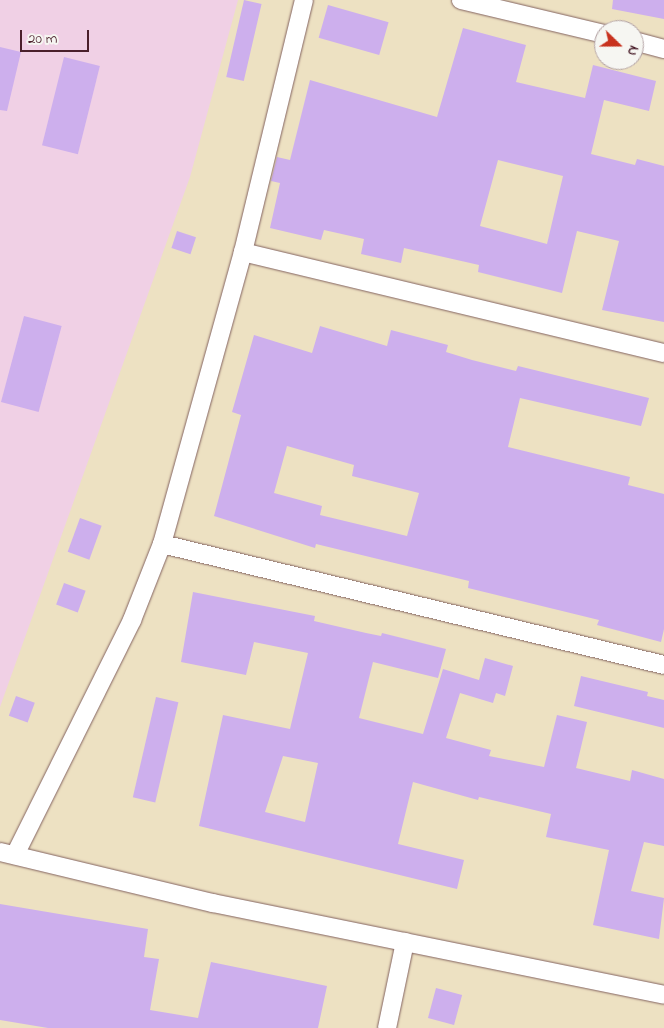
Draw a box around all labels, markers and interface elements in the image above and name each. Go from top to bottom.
scale bar [22,20,91,52]
north arrow [594,20,644,70]
text: 20 m [28,28,57,50]
text: N [621,42,644,59]

